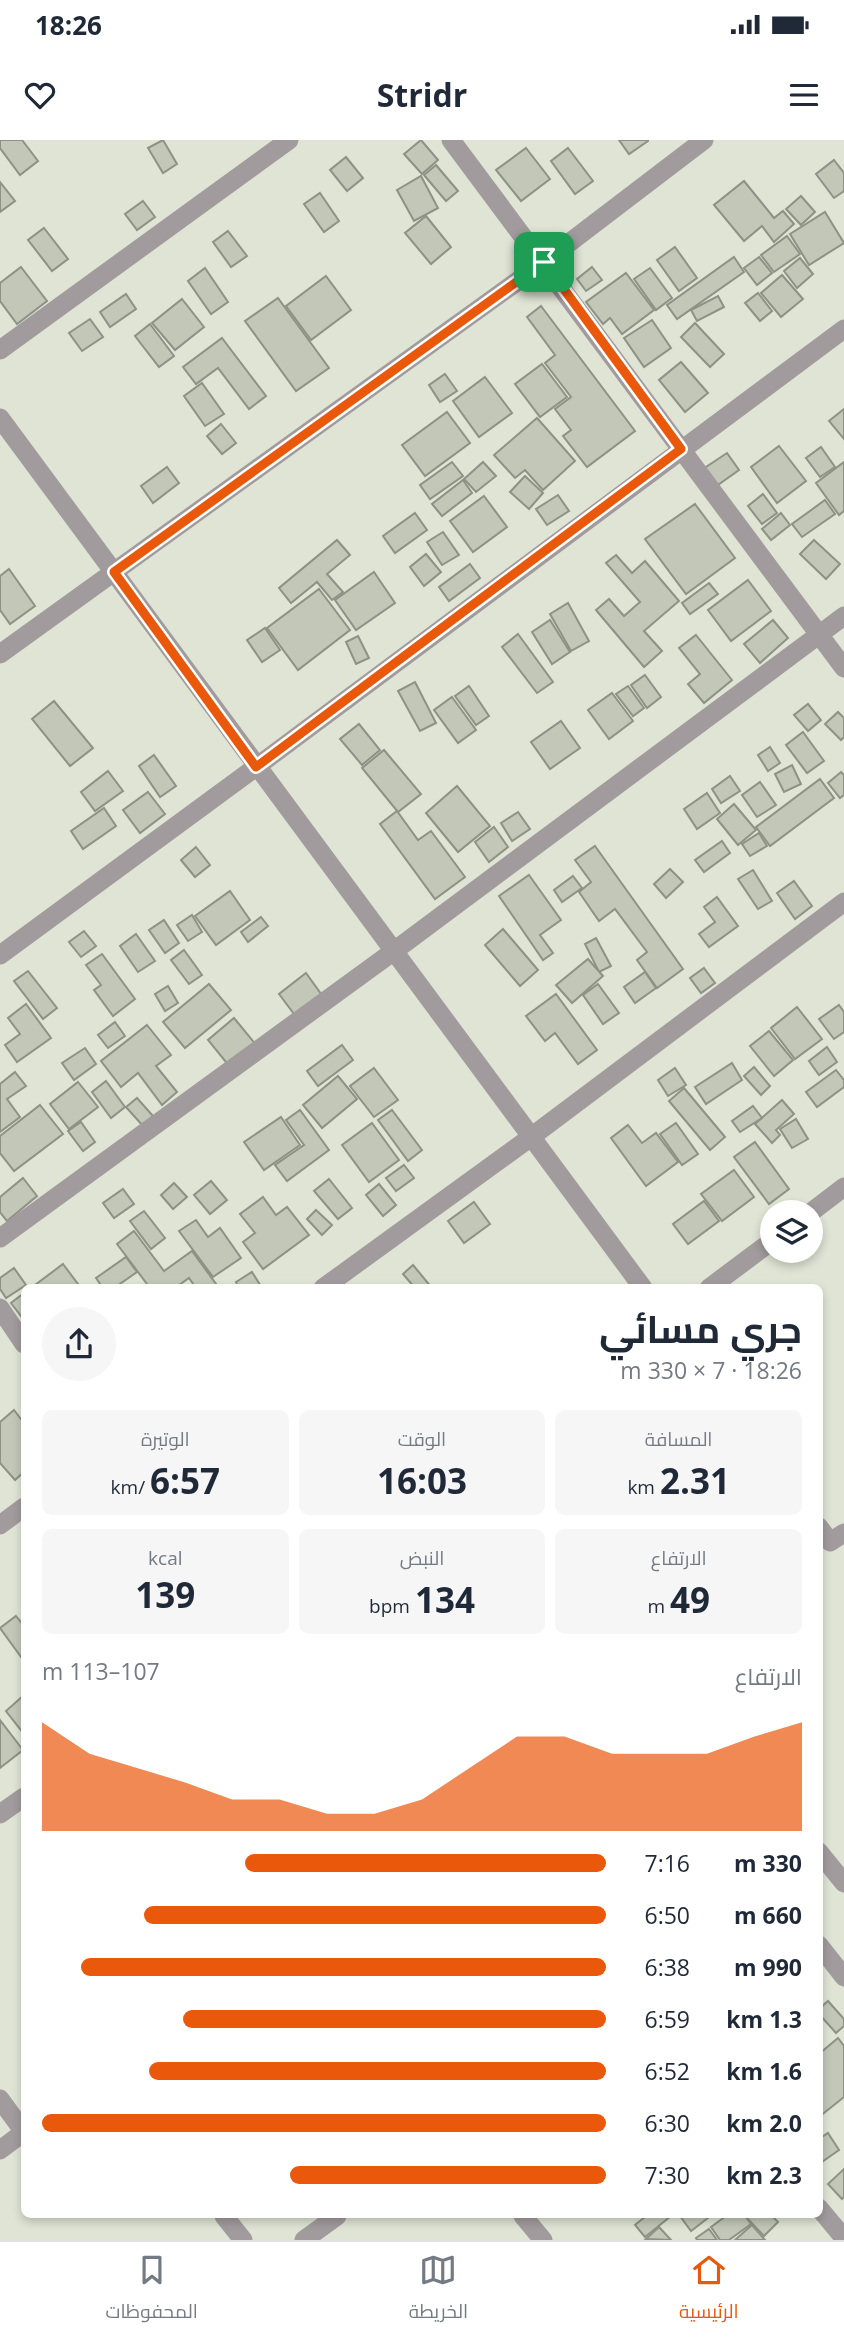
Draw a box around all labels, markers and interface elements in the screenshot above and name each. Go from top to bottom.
text: 18:26 [35,7,102,43]
text: Stridr [377,73,467,116]
icon: heart [21,76,59,114]
icon: menu [785,76,823,114]
pin [514,232,574,292]
icon: arrive [525,243,563,281]
map controls [760,1200,823,1263]
button: layers [760,1200,823,1263]
text: جري مسائي [599,1302,802,1354]
button: share [42,1307,116,1381]
text: 18:26 · 7 × 330 m [620,1354,802,1386]
text: الوتيرة [141,1426,190,1452]
text: الوقت [398,1426,446,1452]
text: المسافة [645,1426,712,1452]
text: 6:57 [150,1457,220,1504]
text: 16:03 [377,1457,467,1504]
text: 2.31 [660,1457,730,1504]
text: /km [111,1474,150,1500]
text: km [627,1474,660,1500]
text: kcal [148,1545,183,1571]
text: النبض [400,1545,444,1571]
text: الارتفاع [651,1545,707,1571]
text: 139 [135,1571,195,1618]
text: 134 [415,1576,475,1623]
text: 49 [670,1576,710,1623]
text: bpm [369,1593,415,1619]
text: m [647,1593,670,1619]
text: 107–113 m [42,1655,160,1687]
text: الارتفاع [735,1660,802,1692]
text: 7:16 [645,1847,690,1879]
text: 330 m [734,1847,802,1879]
text: 6:50 [645,1899,690,1931]
text: 660 m [734,1899,802,1931]
text: 6:38 [645,1951,690,1983]
text: 990 m [734,1951,802,1983]
text: 6:59 [645,2003,690,2035]
text: 1.3 km [726,2003,802,2035]
text: 6:52 [645,2055,690,2087]
text: 1.6 km [726,2055,802,2087]
text: 6:30 [645,2107,690,2139]
text: 2.0 km [726,2107,802,2139]
text: 7:30 [645,2159,690,2191]
text: 2.3 km [726,2159,802,2191]
tab: المحفوظات [105,2251,198,2329]
tab: الخريطة [409,2251,468,2329]
tab: الرئيسية [679,2251,739,2329]

